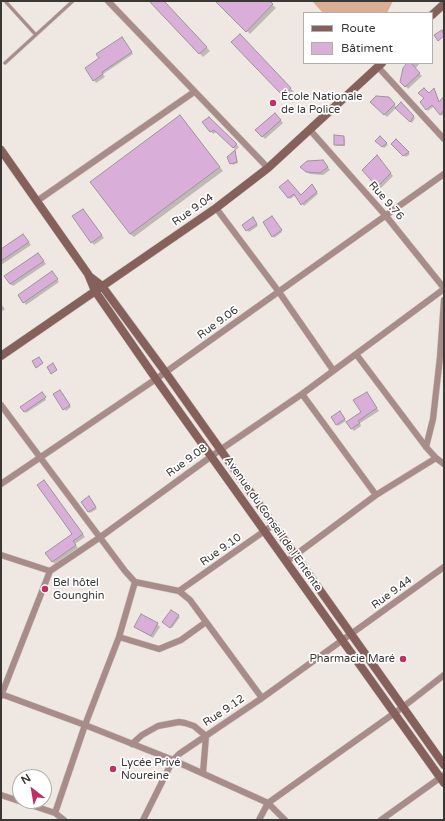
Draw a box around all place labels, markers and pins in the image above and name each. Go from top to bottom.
place label: École Nationale de la Police [281,90,363,116]
marker: École Nationale de la Police [268,98,278,108]
place label: Bel hôtel Gounghin [53,576,104,602]
marker: Bel hôtel Gounghin [40,584,50,594]
place label: Pharmacie Maré [310,652,395,666]
marker: Pharmacie Maré [398,654,408,664]
place label: Lycée Privé Noureine [121,756,181,782]
marker: Lycée Privé Noureine [108,764,118,774]

